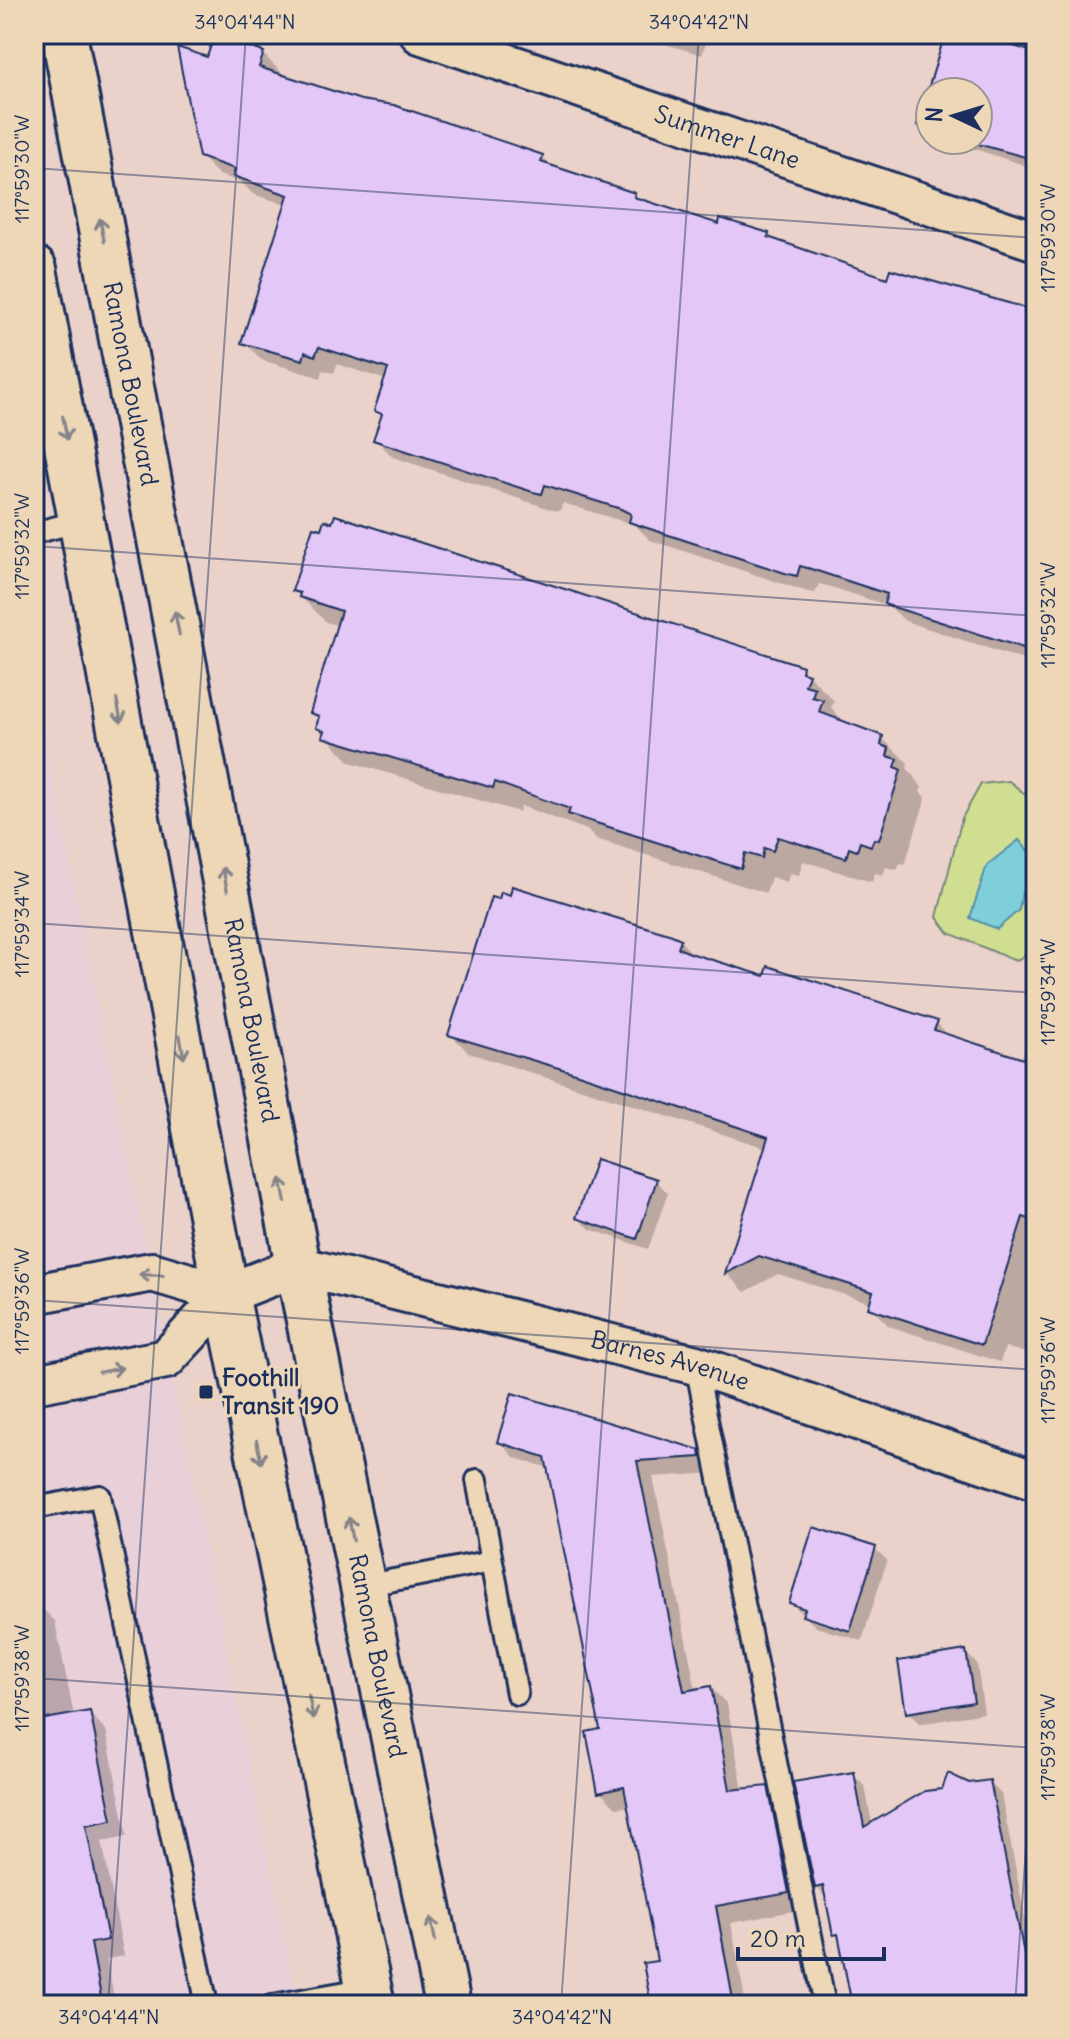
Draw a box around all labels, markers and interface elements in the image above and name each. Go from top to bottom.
text: 34°04'44"N [194,9,296,34]
text: 34°04'42"N [649,9,749,34]
north arrow [914,76,994,156]
street label: Summer Lane [651,98,804,175]
text: N [920,106,949,123]
text: 117°59'30"W [9,115,34,223]
text: 117°59'30"W [1035,184,1060,292]
one-way arrow [94,218,109,244]
street label: Ramona Boulevard [97,279,165,488]
one-way arrow [59,415,74,440]
text: 117°59'32"W [9,493,34,599]
text: 117°59'32"W [1035,562,1060,668]
one-way arrow [168,611,183,637]
one-way arrow [113,697,128,723]
one-way arrow [216,867,231,892]
text: 117°59'34"W [9,870,34,978]
street label: Ramona Boulevard [218,916,286,1125]
text: 117°59'34"W [1035,938,1060,1046]
one-way arrow [175,1033,190,1059]
one-way arrow [275,1177,290,1203]
text: 117°59'36"W [9,1247,34,1355]
one-way arrow [139,1268,165,1283]
text: 117°59'36"W [1035,1316,1060,1424]
street label: Barnes Avenue [588,1323,754,1396]
one-way arrow [97,1361,123,1376]
place label: Foothill Transit 190 [222,1362,339,1420]
marker: Foothill Transit 190 [197,1383,215,1401]
one-way arrow [252,1439,267,1465]
one-way arrow [343,1517,358,1542]
street label: Ramona Boulevard [343,1551,413,1760]
text: 117°59'38"W [9,1624,34,1732]
text: 117°59'38"W [1035,1693,1060,1801]
one-way arrow [304,1694,319,1719]
scale bar [738,1911,884,1961]
one-way arrow [424,1916,439,1942]
text: 20 m [750,1923,806,1953]
text: 34°04'44"N [58,2004,160,2029]
text: 34°04'42"N [512,2004,612,2029]

